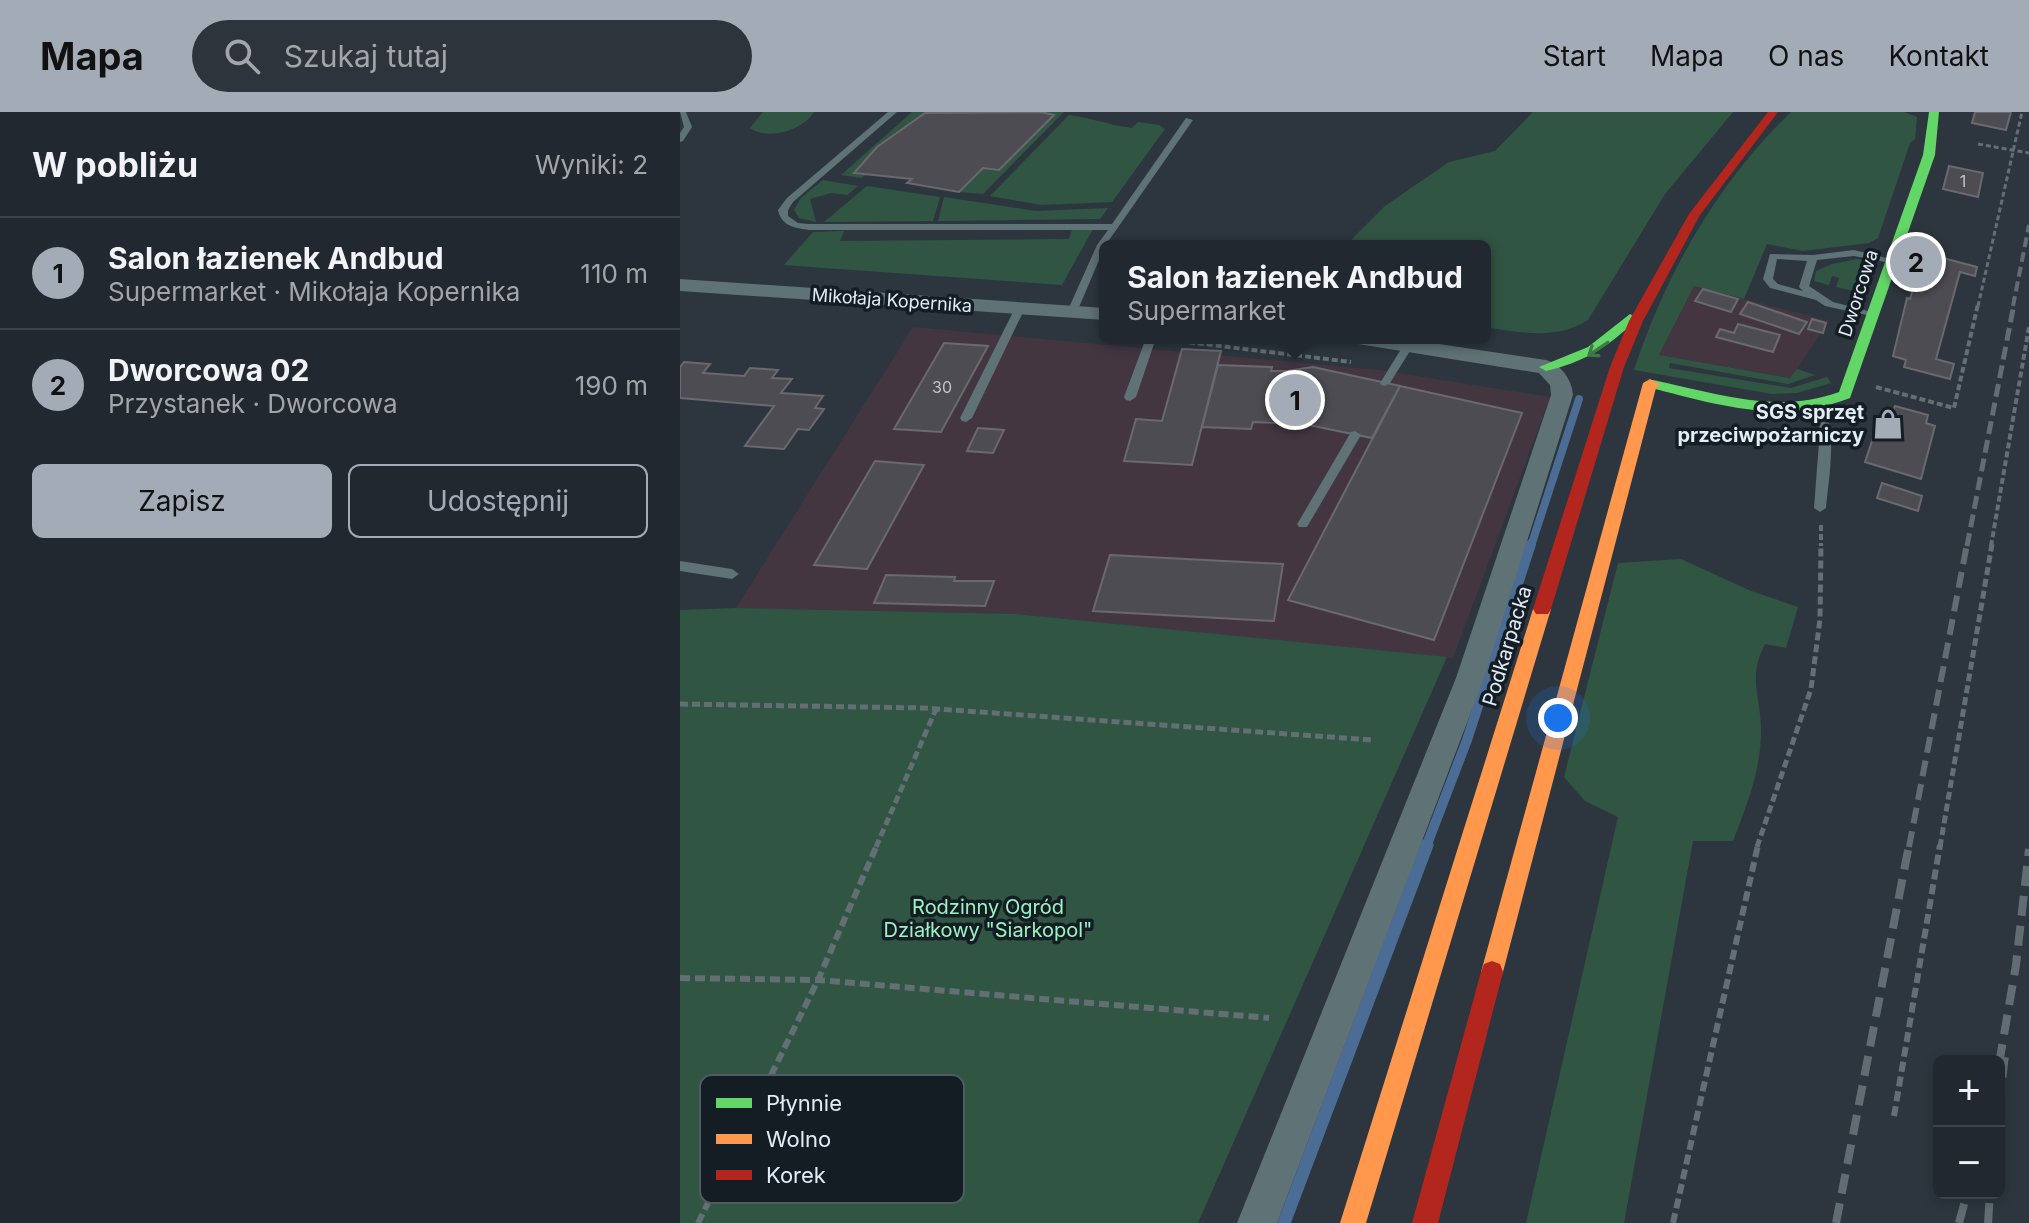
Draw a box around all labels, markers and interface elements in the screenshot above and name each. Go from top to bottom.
search box [192,20,752,92]
text: Mapa [40,33,144,79]
icon: search [220,34,264,78]
text: Szukaj tutaj [284,38,448,74]
text: Start [1543,39,1606,73]
text: Mapa [1650,39,1724,73]
text: O nas [1768,39,1844,73]
text: Kontakt [1888,39,1989,73]
text: W pobliżu [32,144,198,185]
text: Wyniki: 2 [535,149,648,180]
house number: 1 [1960,171,1966,191]
pin: 2 [1890,232,1942,292]
text: Salon łazienek Andbud [108,240,444,276]
popup [1099,240,1491,344]
street label: Dworcowa [1834,247,1882,339]
text: 1 [52,258,64,289]
text: 110 m [580,258,648,289]
text: Salon łazienek Andbud [1127,259,1463,295]
text: Supermarket · Mikołaja Kopernika [108,276,520,307]
street label: Mikołaja Kopernika [811,284,973,316]
text: Supermarket [1127,295,1285,326]
one-way arrow [1587,341,1609,357]
text: Dworcowa 02 [108,352,309,388]
text: 2 [50,370,66,401]
text: 190 m [575,370,648,401]
pin: 1 [1269,370,1321,430]
house number: 30 [932,377,952,397]
text: Przystanek · Dworcowa [108,388,398,419]
place label: SGS sprzęt przeciwpożarniczy [1678,400,1864,447]
shop icon: SGS sprzęt przeciwpożarniczy [1871,407,1905,441]
button: Zapisz [32,464,332,538]
button: Udostępnij [348,464,648,538]
street label: Podkarpacka [1477,583,1537,709]
your location [1538,698,1578,738]
park label: Rodzinny Ogród Działkowy "Siarkopol" [884,895,1092,942]
map controls [1933,1055,2005,1199]
button: + [1933,1055,2005,1127]
legend [700,1075,964,1203]
text: Płynnie [766,1090,842,1116]
text: Wolno [766,1126,831,1152]
button: − [1933,1127,2005,1199]
text: Korek [766,1162,826,1188]

